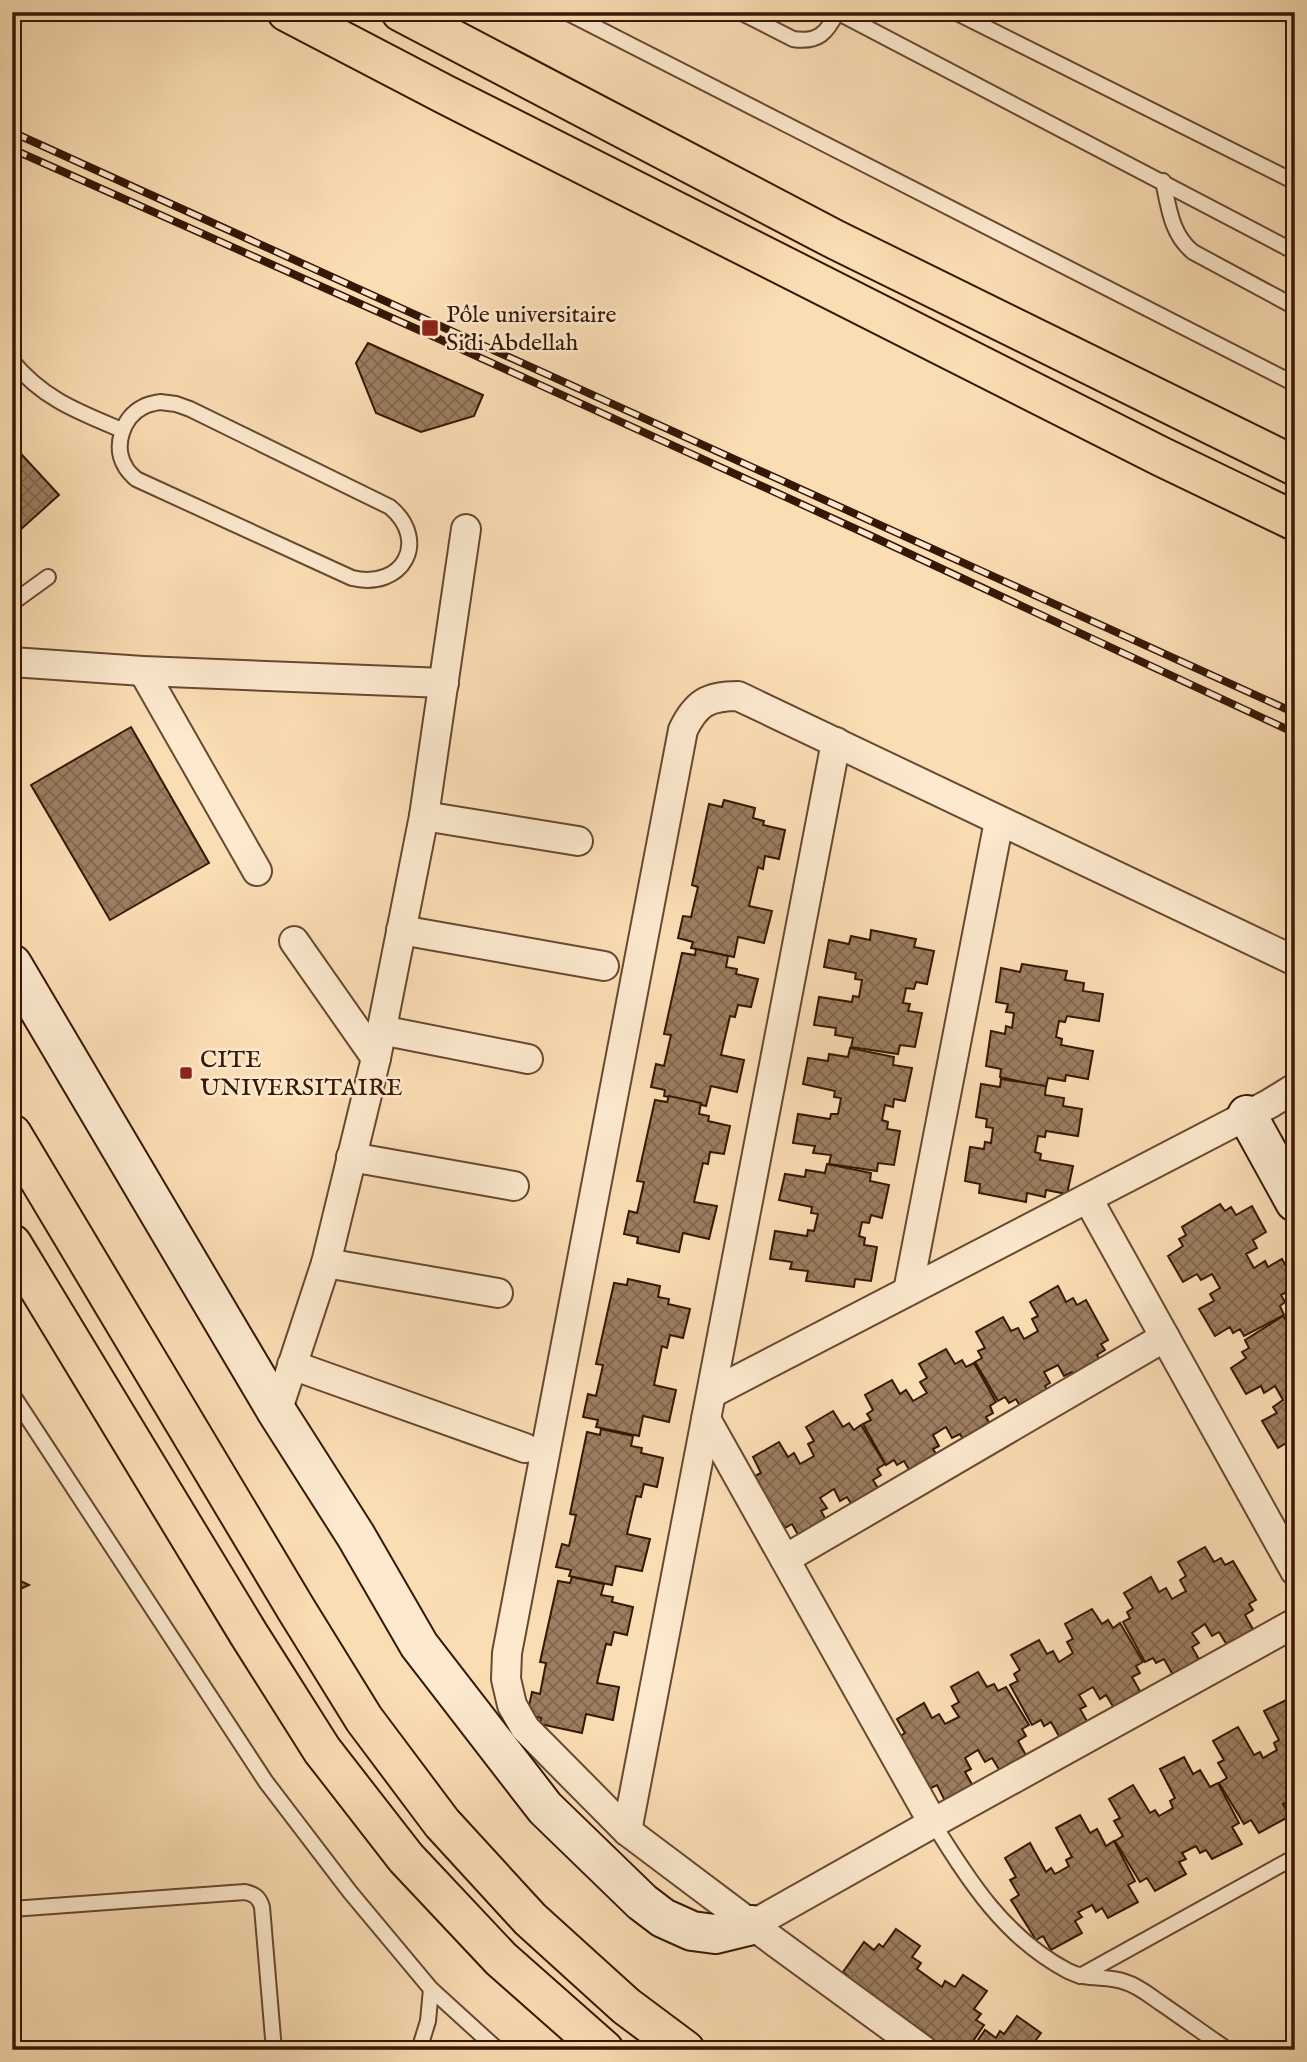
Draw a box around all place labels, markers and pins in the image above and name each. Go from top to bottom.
place label: Pôle universitaire Sidi Abdellah [446,300,616,359]
marker: Pôle universitaire Sidi Abdellah [420,318,440,338]
place label: CITE UNIVERSITAIRE [200,1045,403,1104]
marker: CITE UNIVERSITAIRE [178,1065,194,1081]

